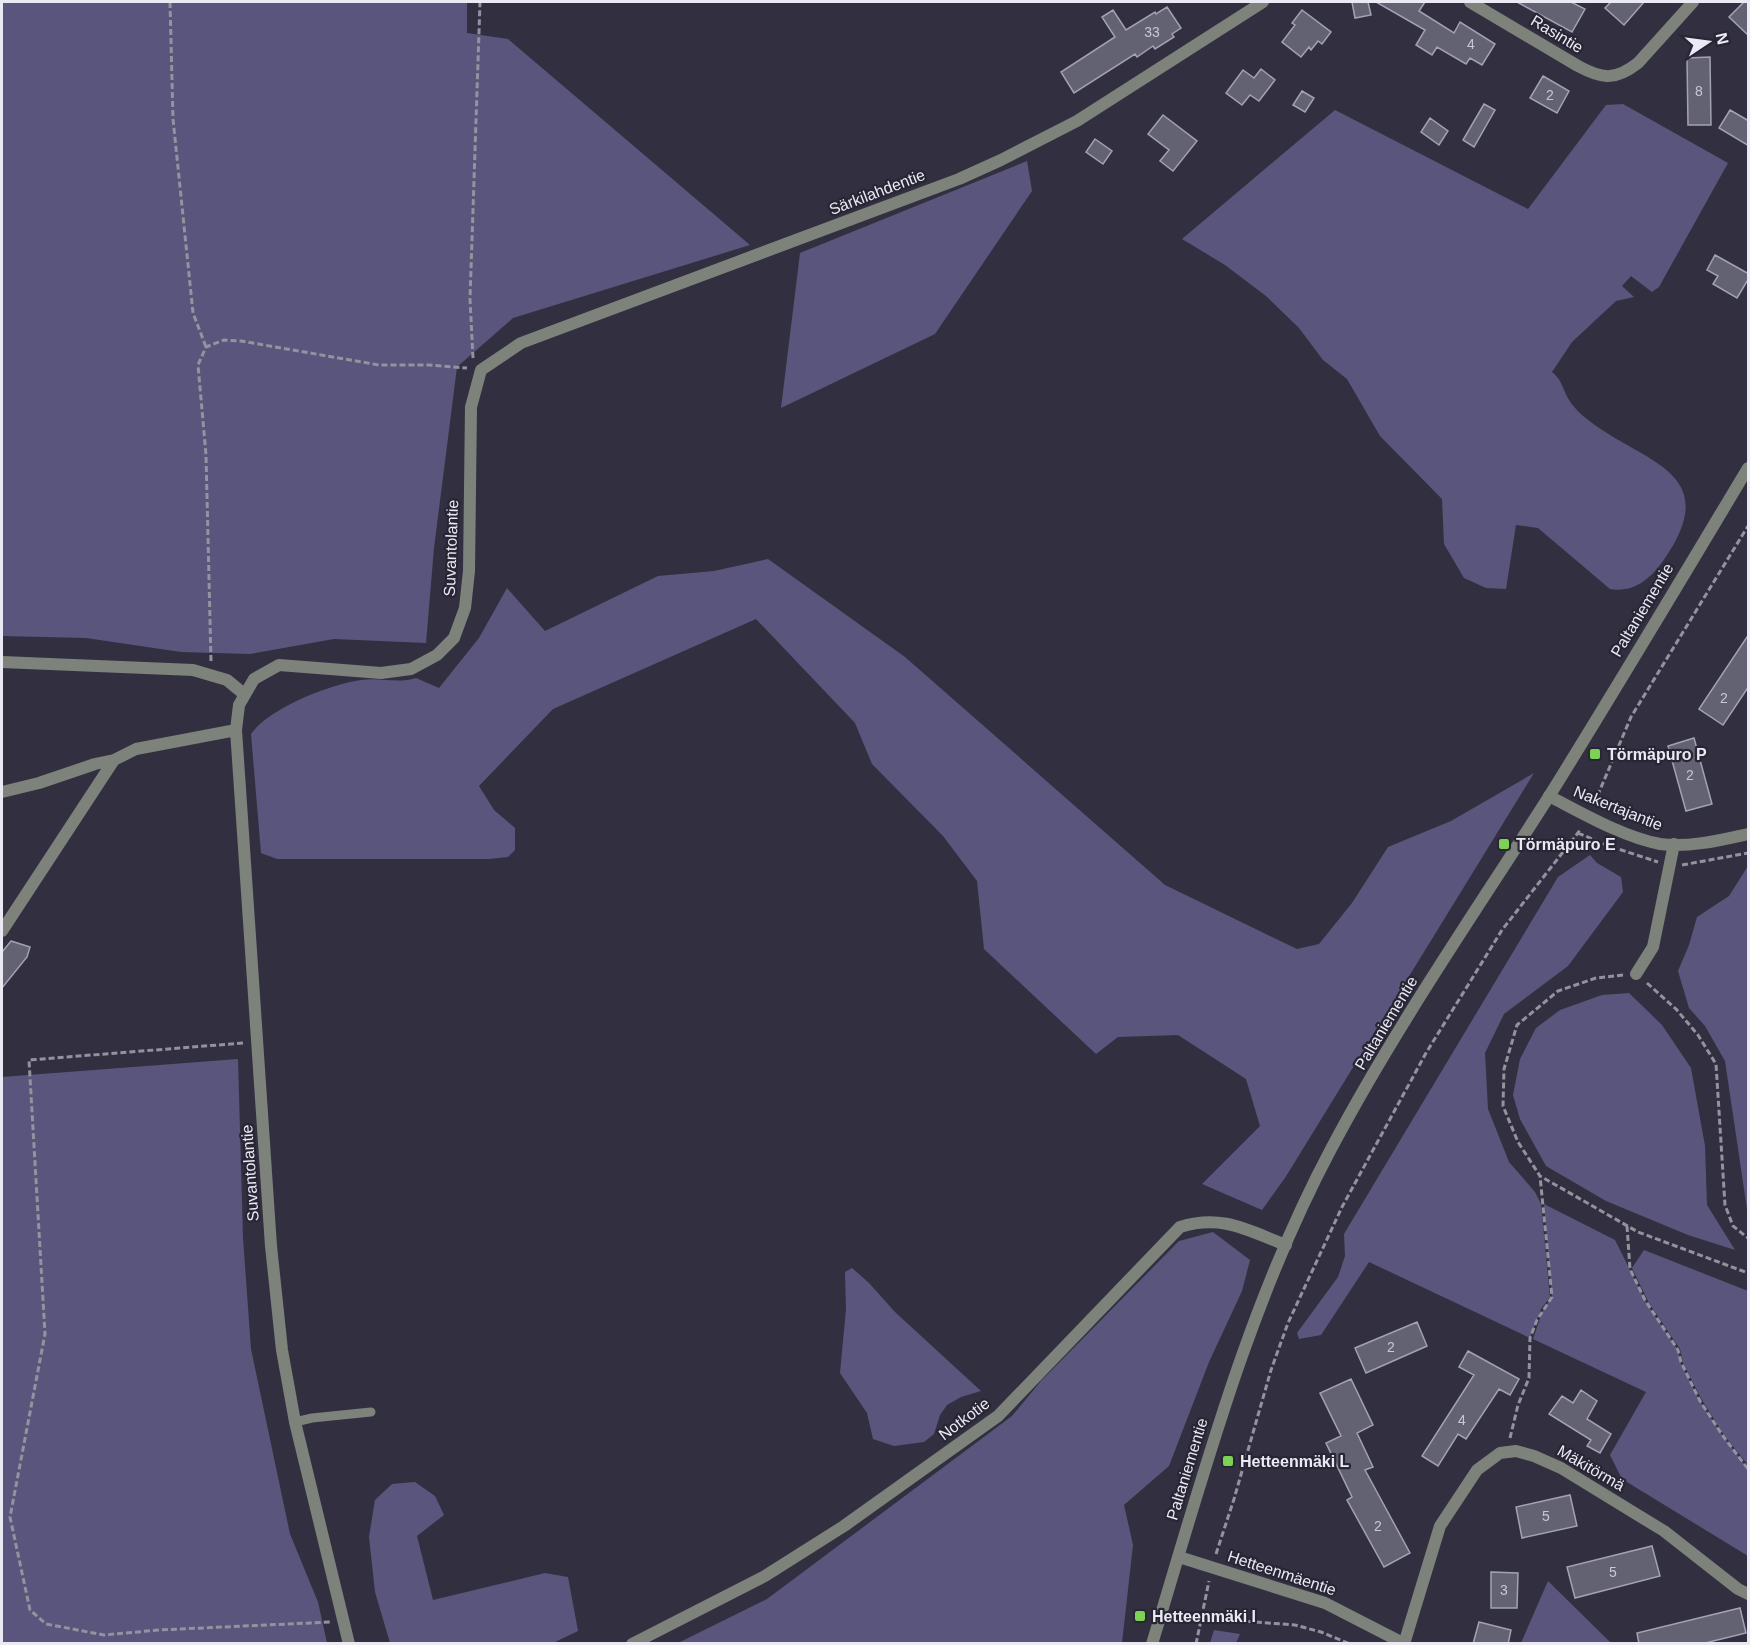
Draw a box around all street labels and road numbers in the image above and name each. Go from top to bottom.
street label: Rasintie [1528,12,1586,56]
street label: Särkilahdentie [827,166,927,218]
street label: Suvantolantie [441,499,461,597]
street label: Paltaniementie [1607,560,1677,660]
street label: Nakertajantie [1571,782,1665,834]
street label: Paltaniementie [1351,973,1421,1073]
street label: Suvantolantie [238,1124,262,1222]
street label: Notkotie [935,1394,993,1443]
street label: Paltaniementie [1163,1416,1211,1522]
street label: Mäkitörmä [1554,1442,1628,1494]
street label: Hetteenmäentie [1226,1547,1338,1599]

